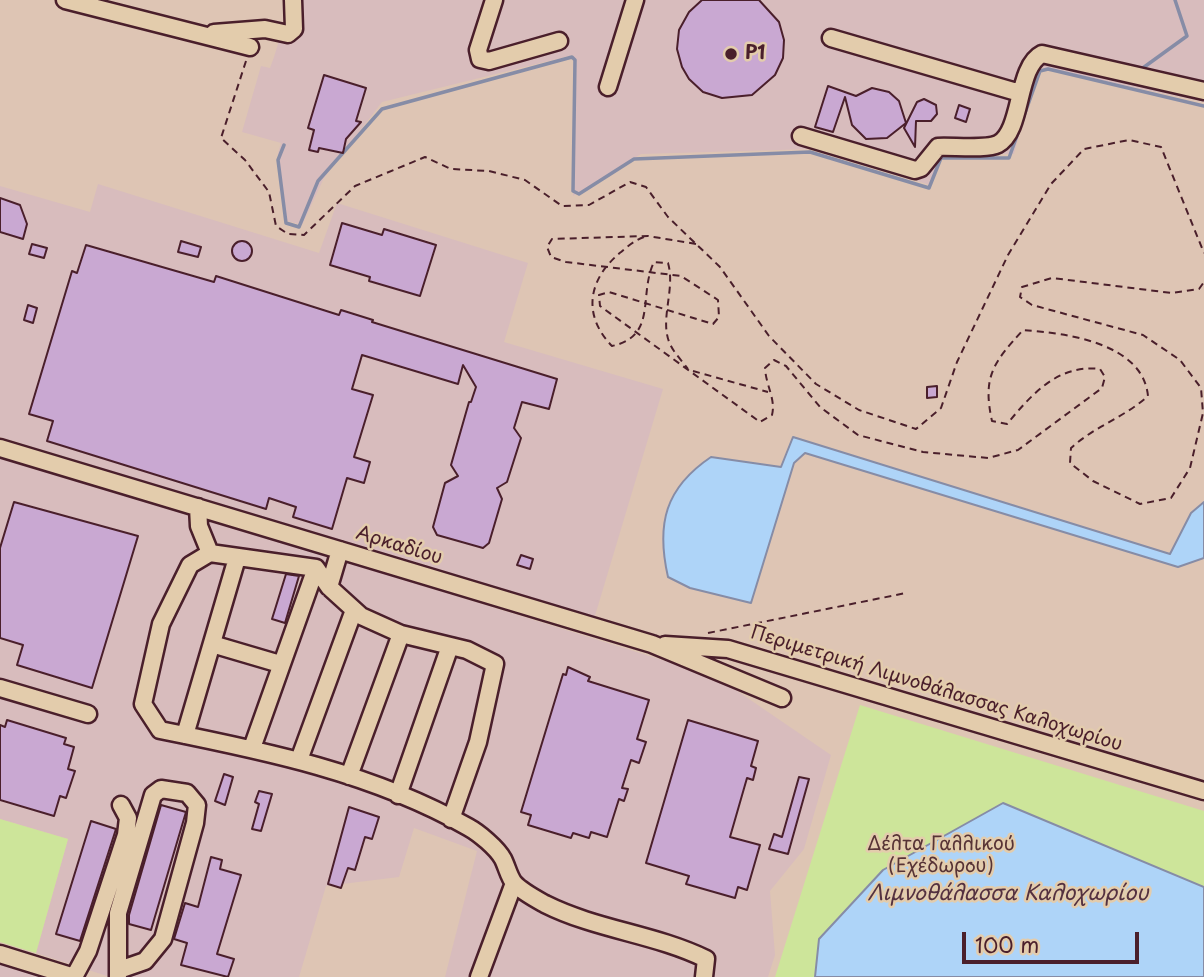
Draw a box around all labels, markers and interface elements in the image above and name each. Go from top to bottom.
place label: P1 [745,43,765,65]
marker: P1 [723,46,739,62]
street label: Αρκαδίου [353,522,445,570]
street label: Περιμετρική Λιμνοθάλασσας Καλοχωρίου [747,621,1125,757]
park label: Δέλτα Γαλλικού (Εχέδωρου) [867,834,1015,878]
water label: Λιμνοθάλασσα Καλοχωρίου [867,881,1149,907]
scale bar [966,918,1143,962]
text: 100 m [975,928,1039,960]

